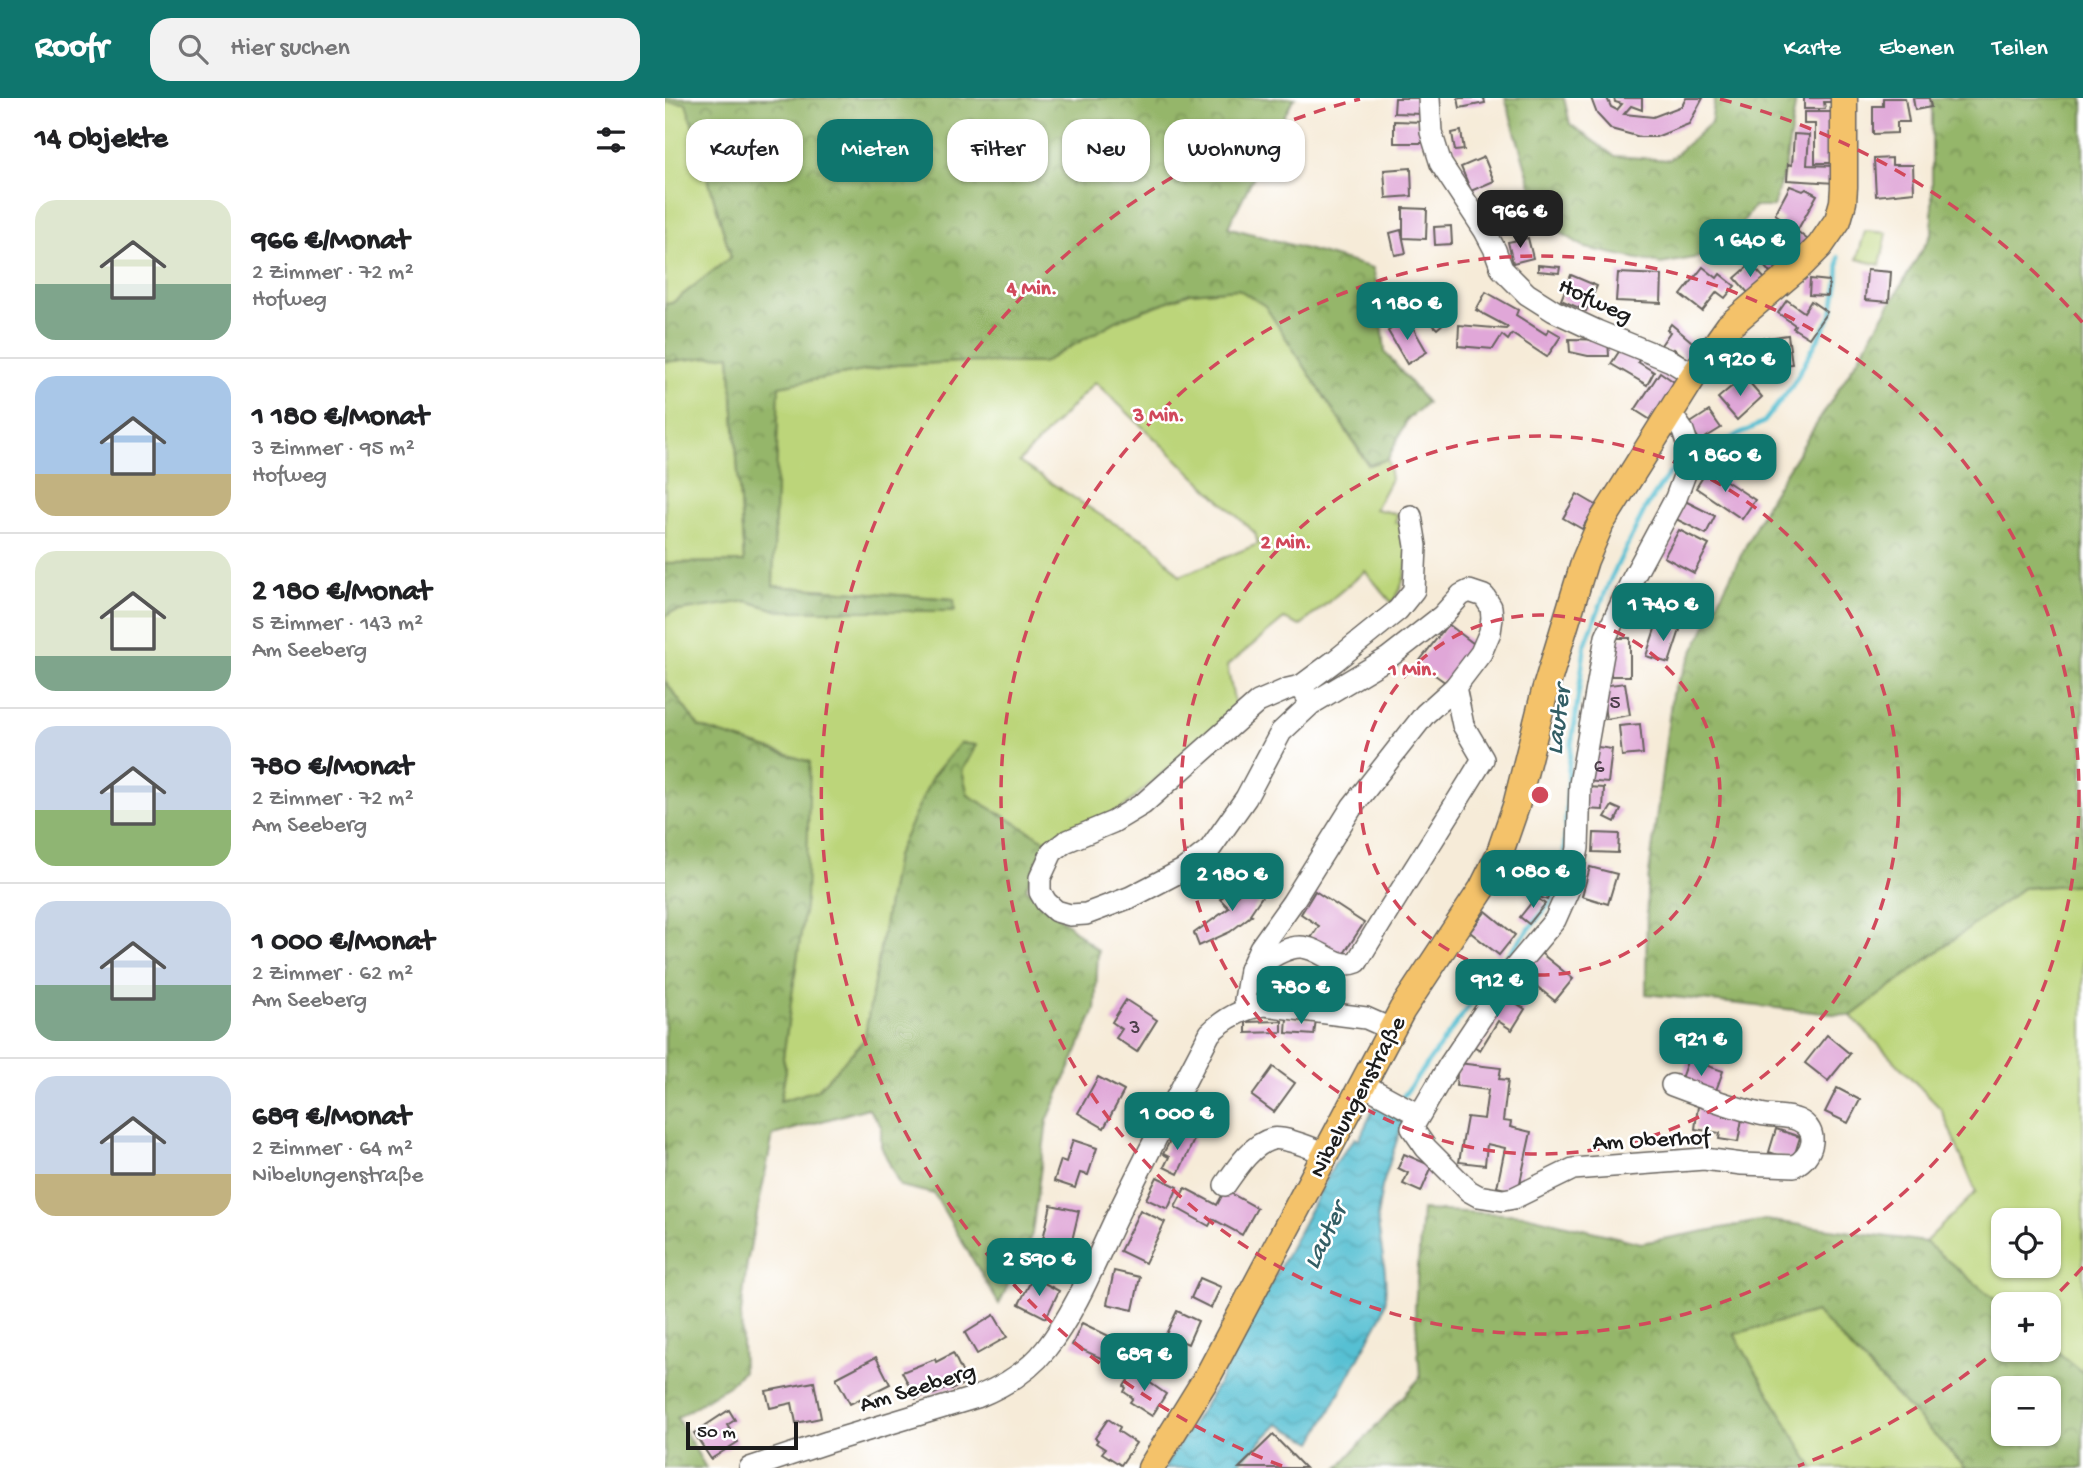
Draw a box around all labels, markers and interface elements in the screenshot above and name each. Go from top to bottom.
search box [150,18,640,81]
text: Roofr [35,30,108,68]
icon: search [174,30,212,68]
text: Hier suchen [230,34,350,65]
text: Karte [1784,35,1841,64]
text: Ebenen [1879,35,1954,64]
text: Teilen [1992,35,2048,64]
chip: Kaufen [686,119,803,182]
chip: Mieten [817,119,933,182]
chip: Filter [947,119,1048,182]
chip: Neu [1062,119,1150,182]
chip: Wohnung [1164,119,1305,182]
icon: filters [592,121,630,159]
text: 14 Objekte [35,123,168,158]
pin: 966 € [1471,190,1569,250]
text: 966 € [1493,199,1547,226]
pin: 1 640 € [1685,220,1815,279]
text: 966 €/Monat [252,225,409,260]
icon: home [91,228,175,312]
text: 1 640 € [1715,228,1785,255]
text: 2 Zimmer · 72 m² [252,260,414,287]
street label: Hofweg [1553,273,1636,332]
text: 4 Min. [1006,278,1057,303]
pin: 1 180 € [1342,282,1472,342]
text: Hofweg [252,287,327,314]
text: 1 180 € [1373,291,1441,318]
pin: 1 920 € [1675,338,1805,398]
text: 1 920 € [1705,347,1775,374]
text: 1 180 €/Monat [252,401,429,436]
icon: home [91,404,175,488]
text: 3 Min. [1132,405,1185,430]
pin: 1 860 € [1660,434,1790,494]
text: 3 Zimmer · 95 m² [252,436,415,463]
text: 1 860 € [1689,443,1761,470]
text: Hofweg [252,463,327,490]
text: 2 Min. [1261,532,1311,557]
text: 2 180 €/Monat [252,576,431,611]
icon: home [91,579,175,663]
pin: 1 740 € [1598,584,1728,643]
text: 1 740 € [1628,592,1698,619]
text: 5 Zimmer · 143 m² [252,611,423,638]
text: Am Seeberg [252,638,367,665]
text: 1 Min. [1387,659,1438,684]
water label: Lauter [1541,679,1581,757]
house number: 5 [1609,692,1621,717]
text: 780 €/Monat [252,751,413,786]
icon: home [91,754,175,838]
house number: 6 [1594,756,1605,781]
centre of rings [1528,783,1552,807]
text: 2 Zimmer · 72 m² [252,786,414,813]
text: Am Seeberg [252,813,367,840]
pin: 1 080 € [1468,850,1598,910]
pin: 2 180 € [1167,854,1297,913]
text: 1 080 € [1497,859,1569,886]
text: 2 180 € [1197,862,1267,889]
text: 1 000 €/Monat [252,926,434,961]
icon: home [91,929,175,1013]
pin: 912 € [1448,960,1546,1019]
text: 2 Zimmer · 62 m² [252,961,413,988]
pin: 780 € [1252,967,1350,1026]
text: 912 € [1471,968,1523,995]
text: 780 € [1273,975,1329,1002]
text: Am Seeberg [252,988,367,1015]
street label: Nibelungenstraße [1304,1011,1414,1183]
house number: 3 [1129,1017,1140,1042]
pin: 921 € [1652,1018,1750,1078]
text: 921 € [1675,1027,1727,1054]
pin: 1 000 € [1112,1093,1242,1152]
text: 689 €/Monat [252,1101,410,1136]
text: 1 000 € [1140,1101,1214,1128]
icon: home [91,1104,175,1188]
street label: Am Oberhof [1592,1124,1712,1159]
text: 2 Zimmer · 64 m² [252,1136,413,1163]
text: Nibelungenstraße [252,1163,423,1190]
water label: Lauter [1298,1195,1358,1275]
map controls [1991,1208,2061,1446]
button: locate [1991,1208,2061,1278]
pin: 2 590 € [974,1238,1104,1298]
text: 2 590 € [1003,1247,1075,1274]
button: + [1991,1292,2061,1362]
pin: 689 € [1095,1334,1193,1393]
text: 689 € [1117,1342,1171,1369]
street label: Am Seeberg [856,1358,980,1421]
button: − [1991,1376,2061,1446]
scale bar [686,1419,798,1451]
text: 50 m [697,1422,736,1445]

